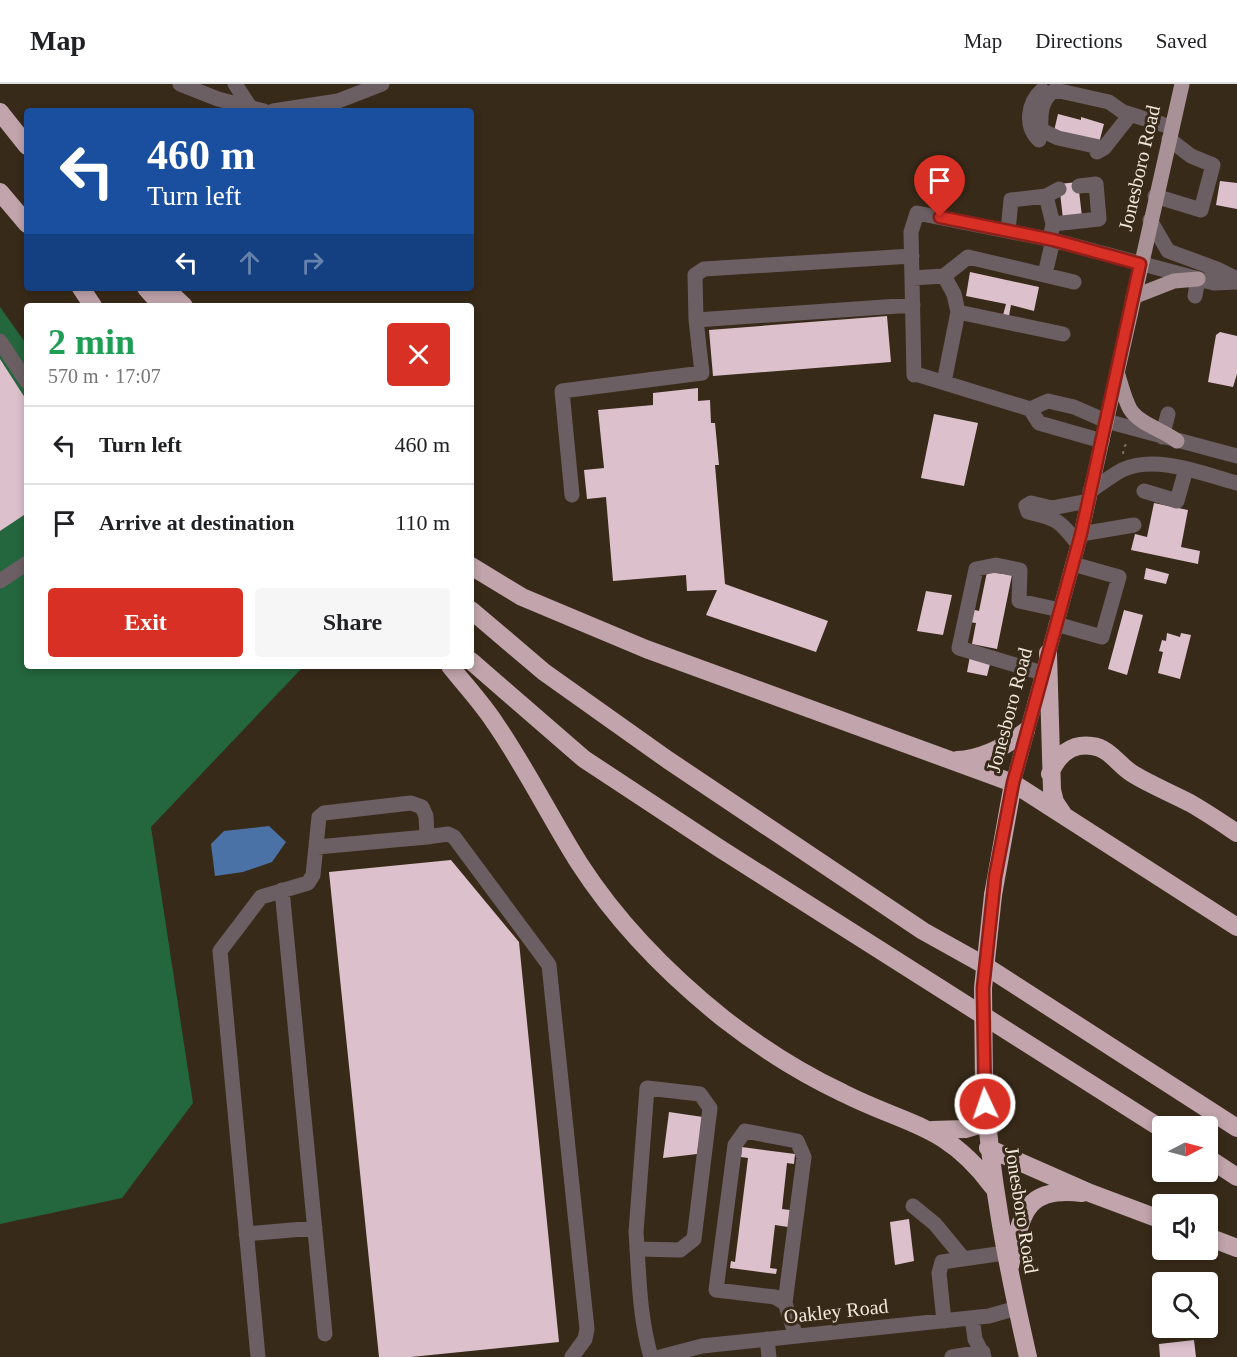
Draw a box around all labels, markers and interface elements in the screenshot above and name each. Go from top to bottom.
text: Map [30,25,86,56]
text: Map [964,29,1002,53]
text: Directions [1035,29,1123,53]
text: Saved [1156,29,1207,53]
street label: Jonesboro Road [1114,103,1164,233]
icon: left [48,132,126,210]
text: 460 m [147,132,256,178]
pin [914,155,965,217]
icon: arrive [923,164,956,197]
text: Turn left [147,181,241,211]
icon: left [170,246,203,279]
icon: ahead [233,246,266,279]
icon: right [296,246,329,279]
text: 2 min [48,322,135,362]
button: close [387,323,450,386]
text: 570 m · 17:07 [48,365,161,387]
icon: left [48,429,81,462]
text: Turn left [99,432,182,457]
text: 460 m [394,432,450,457]
icon: arrive [48,507,81,540]
text: Arrive at destination [99,510,295,535]
text: 110 m [395,510,450,535]
button: Exit [48,588,243,657]
button: Share [255,588,450,657]
street label: Jonesboro Road [982,645,1036,775]
position arrow [953,1072,1017,1136]
north arrow [1152,1116,1218,1182]
map controls [1152,1116,1218,1338]
street label: Jonesboro Road [1001,1145,1043,1275]
button: sound [1152,1194,1218,1260]
button: search [1152,1272,1218,1338]
street label: Oakley Road [783,1295,889,1328]

